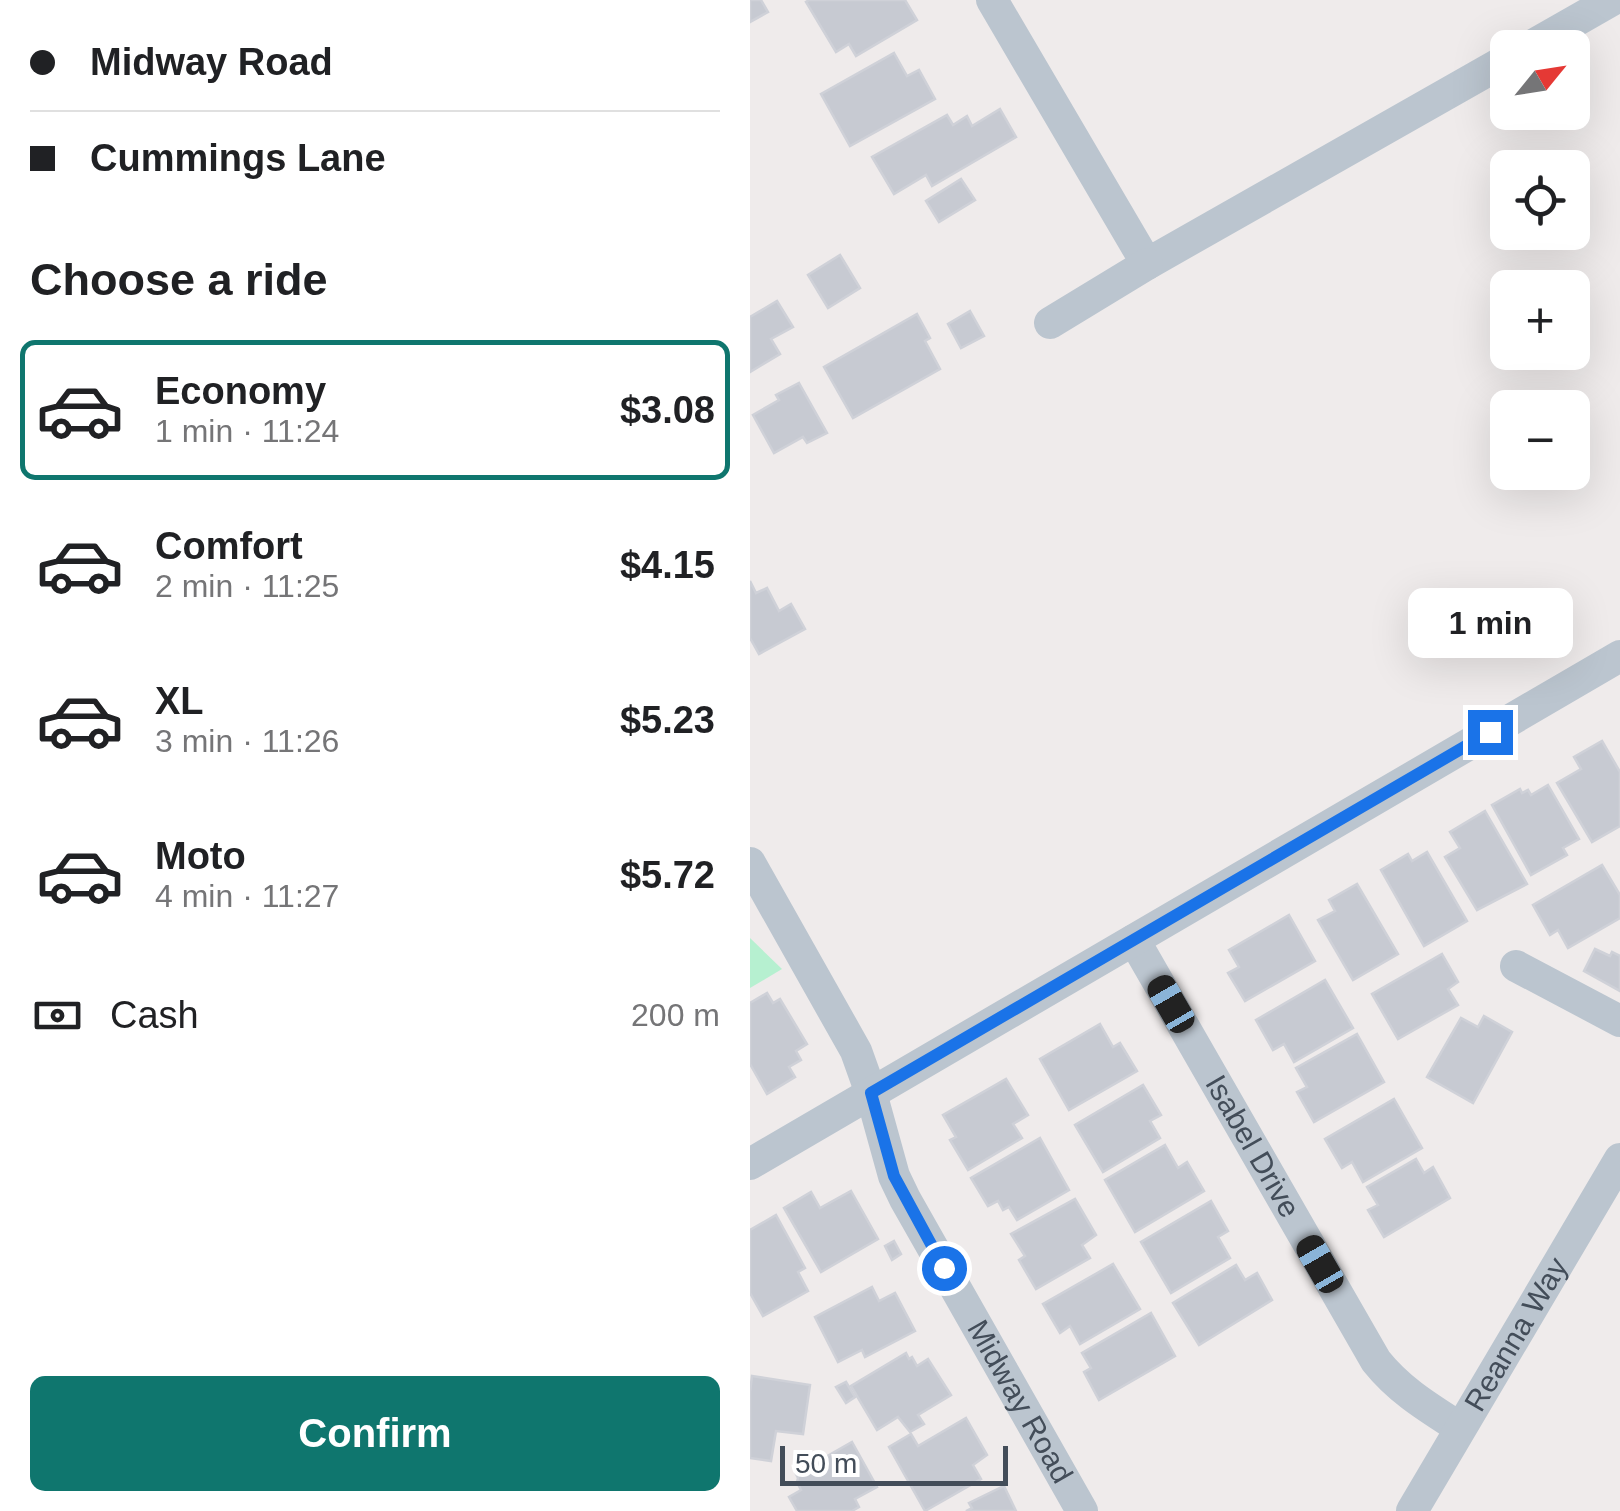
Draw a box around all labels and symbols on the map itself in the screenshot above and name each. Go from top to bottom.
north arrow [1490,30,1590,130]
callout: 1 min [1408,587,1572,657]
route end [1468,710,1513,755]
car [1143,971,1199,1037]
street label: Isabel Drive [1199,1069,1307,1223]
car [1292,1231,1348,1297]
route start [922,1246,967,1291]
street label: Reanna Way [1458,1252,1574,1417]
street label: Midway Road [961,1314,1080,1489]
scale bar [780,1441,1008,1486]

